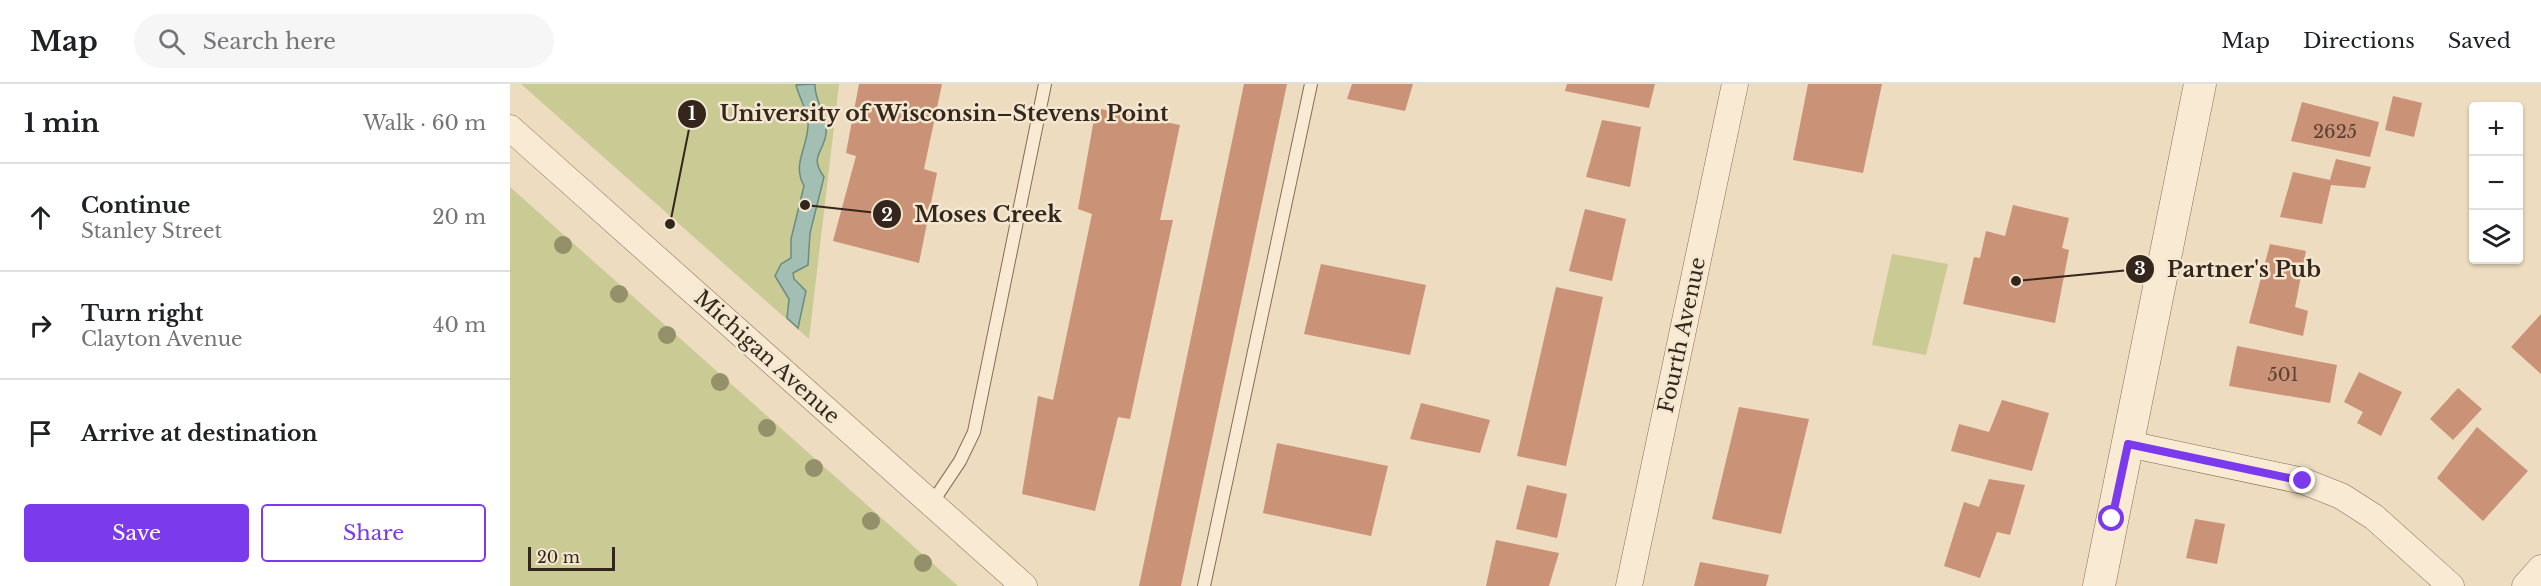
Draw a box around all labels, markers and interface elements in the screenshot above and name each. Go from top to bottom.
search box [134,14,554,68]
text: Map [30,24,98,59]
icon: search [155,25,188,58]
text: Search here [203,28,336,55]
text: Map [2221,28,2270,54]
text: Directions [2303,28,2415,54]
text: Saved [2448,28,2511,54]
callout: University of Wisconsin–Stevens Point [677,94,1181,134]
text: University of Wisconsin–Stevens Point [720,100,1169,127]
map controls [2469,102,2523,264]
button: + [2469,102,2523,156]
text: 1 [688,103,696,125]
text: 1 min [24,107,99,139]
text: Walk · 60 m [363,111,486,135]
house number: 2625 [2313,121,2357,143]
button: − [2469,156,2523,210]
text: Continue [81,192,190,219]
callout: Moses Creek [872,194,1074,234]
icon: ahead [24,201,57,234]
text: Moses Creek [914,201,1062,228]
text: 2 [881,204,893,226]
text: 20 m [432,205,486,229]
button: layers [2469,210,2523,264]
text: Stanley Street [81,219,222,243]
callout: Partner's Pub [2125,249,2333,289]
street label: Fourth Avenue [1653,255,1711,415]
text: Partner's Pub [2167,256,2321,283]
text: 3 [2134,258,2146,280]
street label: Michigan Avenue [689,285,845,429]
text: Turn right [81,300,203,327]
icon: right [24,309,57,342]
text: 40 m [433,313,486,337]
text: Clayton Avenue [81,327,243,351]
house number: 501 [2267,364,2299,386]
icon: arrive [24,417,57,450]
text: Arrive at destination [81,420,318,447]
route end [2289,467,2315,493]
button: Save [24,504,249,562]
button: Share [261,504,486,562]
route start [2098,505,2124,531]
scale bar [528,544,615,572]
text: 20 m [537,547,580,567]

